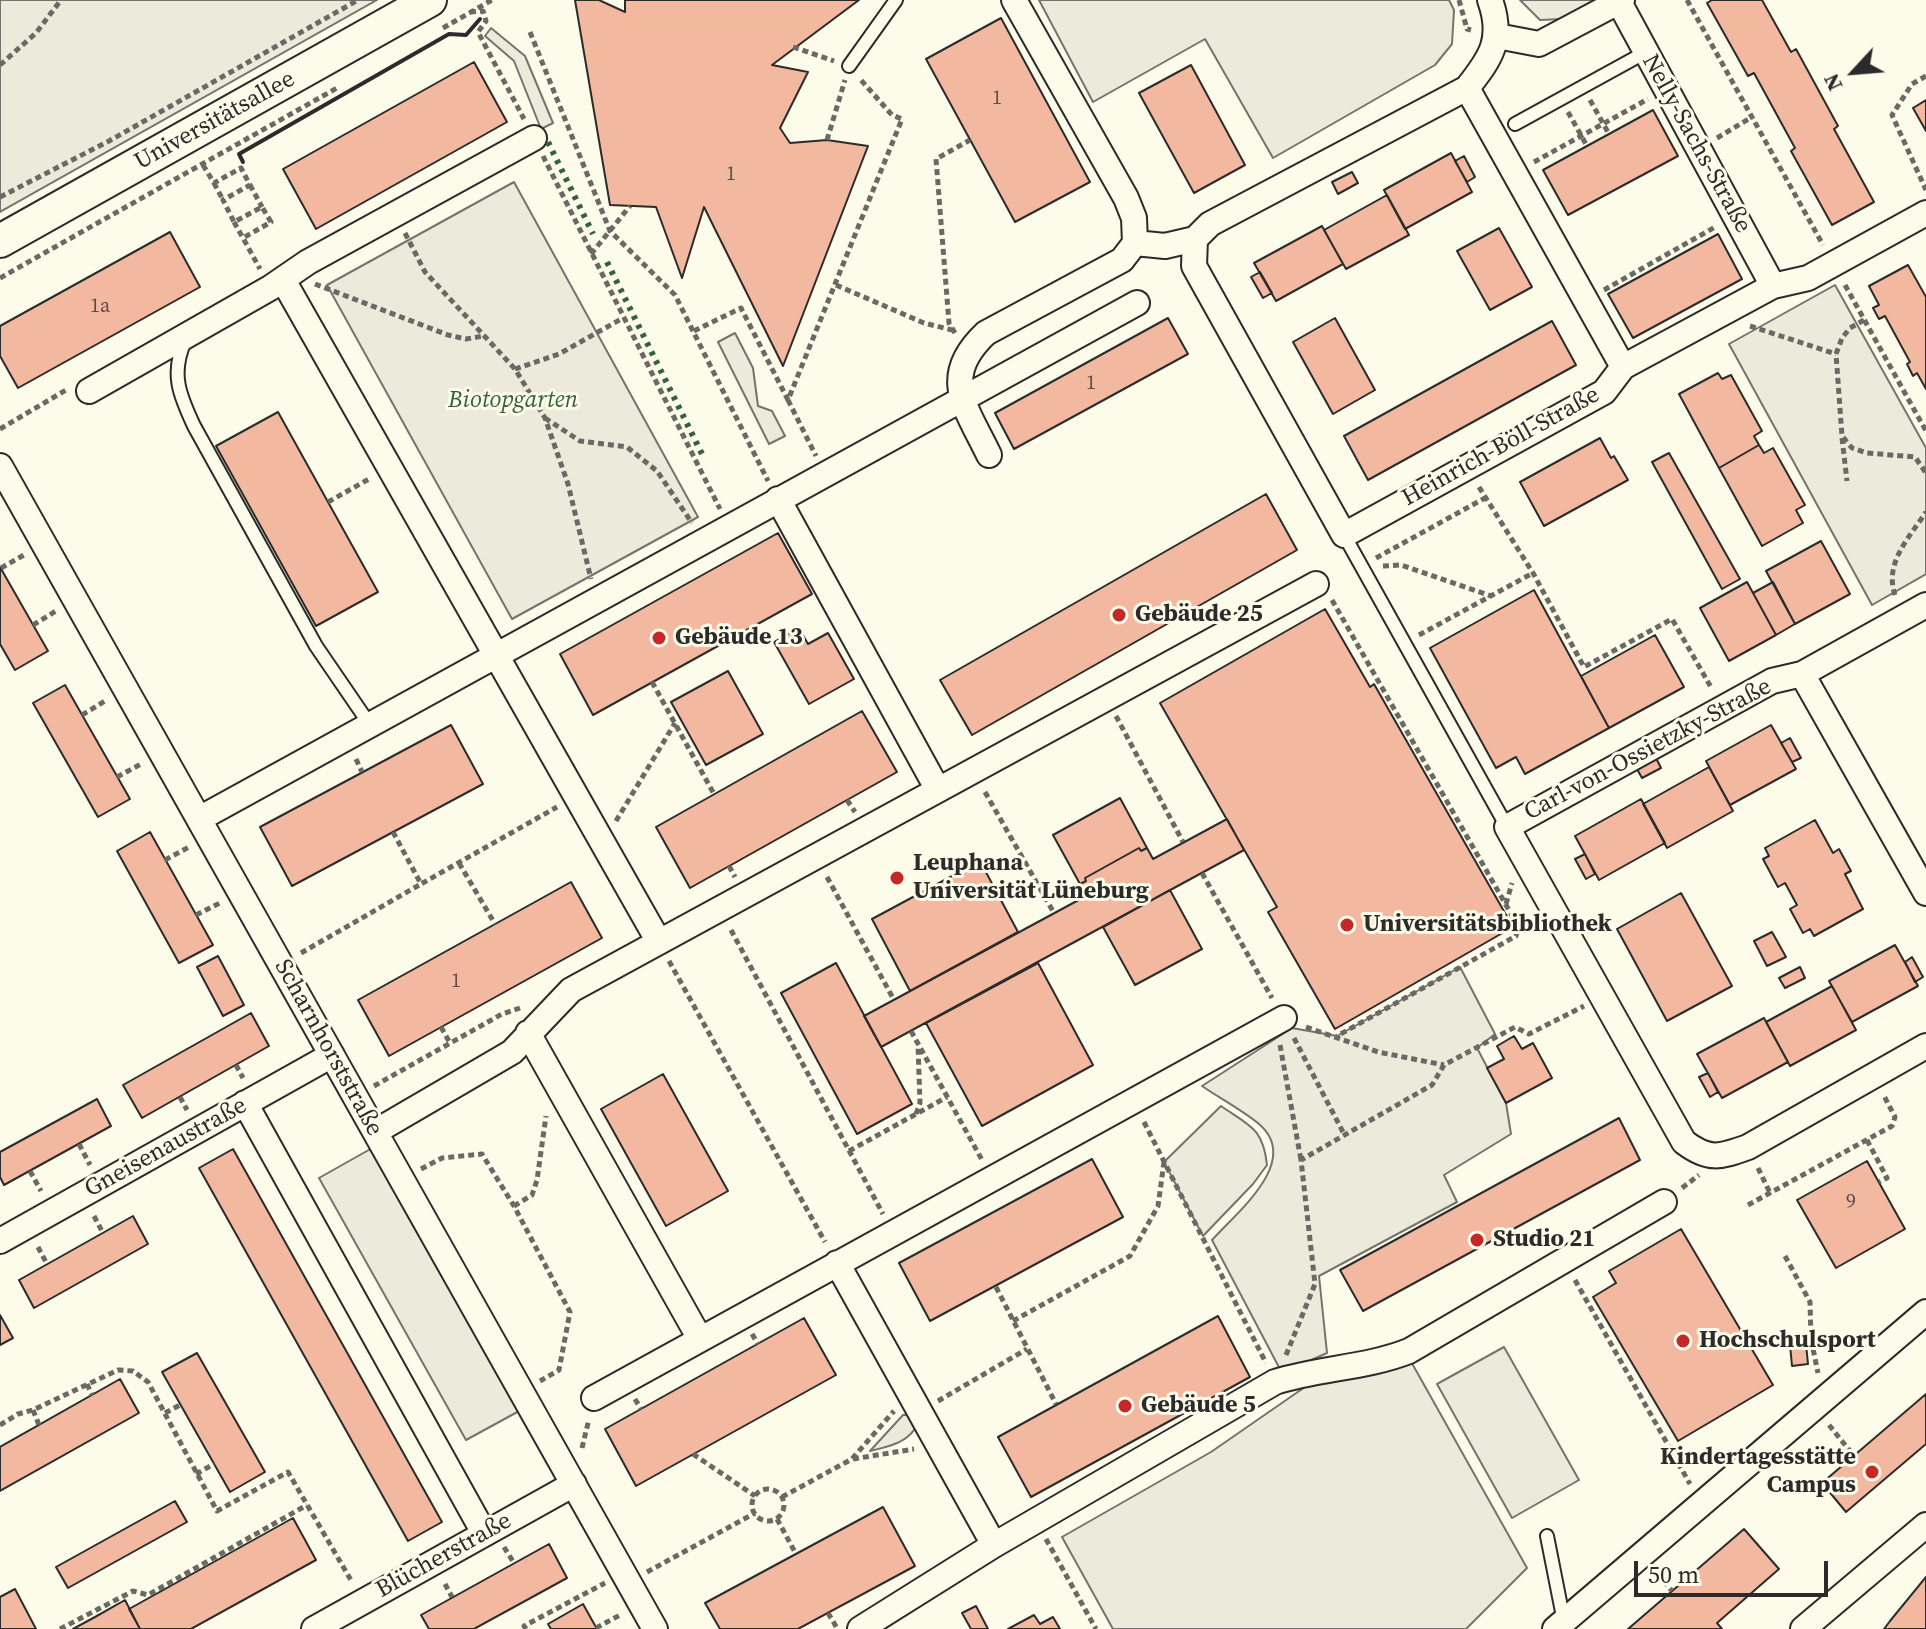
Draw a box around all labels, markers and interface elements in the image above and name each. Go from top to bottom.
north arrow [1814,32,1894,112]
street label: Nelly-Sachs-Straße [1635,50,1757,238]
street label: Universitätsallee [130,65,300,177]
text: N [1815,69,1849,96]
house number: 1 [992,87,1002,111]
house number: 1 [726,163,736,187]
house number: 1a [90,295,110,319]
house number: 1 [1086,372,1096,396]
street label: Heinrich-Böll-Straße [1397,381,1605,513]
park label: Biotopgarten [448,387,578,415]
place label: Gebäude 25 [1135,601,1263,629]
marker: Gebäude 25 [1110,606,1128,624]
place label: Gebäude 13 [675,624,803,652]
marker: Gebäude 13 [650,629,668,647]
street label: Carl-von-Ossietzky-Straße [1520,673,1776,827]
place label: Leuphana Universität Lüneburg [913,850,1149,906]
marker: Leuphana Universität Lüneburg [888,869,906,887]
place label: Universitätsbibliothek [1363,911,1612,939]
marker: Universitätsbibliothek [1338,916,1356,934]
street label: Scharnhorststraße [268,955,388,1141]
house number: 1 [451,970,461,994]
street label: Gneisenaustraße [80,1092,252,1204]
house number: 9 [1846,1191,1856,1215]
place label: Studio 21 [1493,1226,1595,1254]
marker: Studio 21 [1468,1231,1486,1249]
place label: Hochschulsport [1699,1327,1876,1355]
marker: Hochschulsport [1674,1332,1692,1350]
place label: Gebäude 5 [1141,1392,1256,1420]
marker: Gebäude 5 [1116,1397,1134,1415]
place label: Kindertagesstätte Campus [1660,1444,1856,1500]
marker: Kindertagesstätte Campus [1863,1463,1881,1481]
street label: Blücherstraße [371,1507,517,1605]
scale bar [1638,1545,1832,1595]
text: 50 m [1648,1558,1699,1591]

